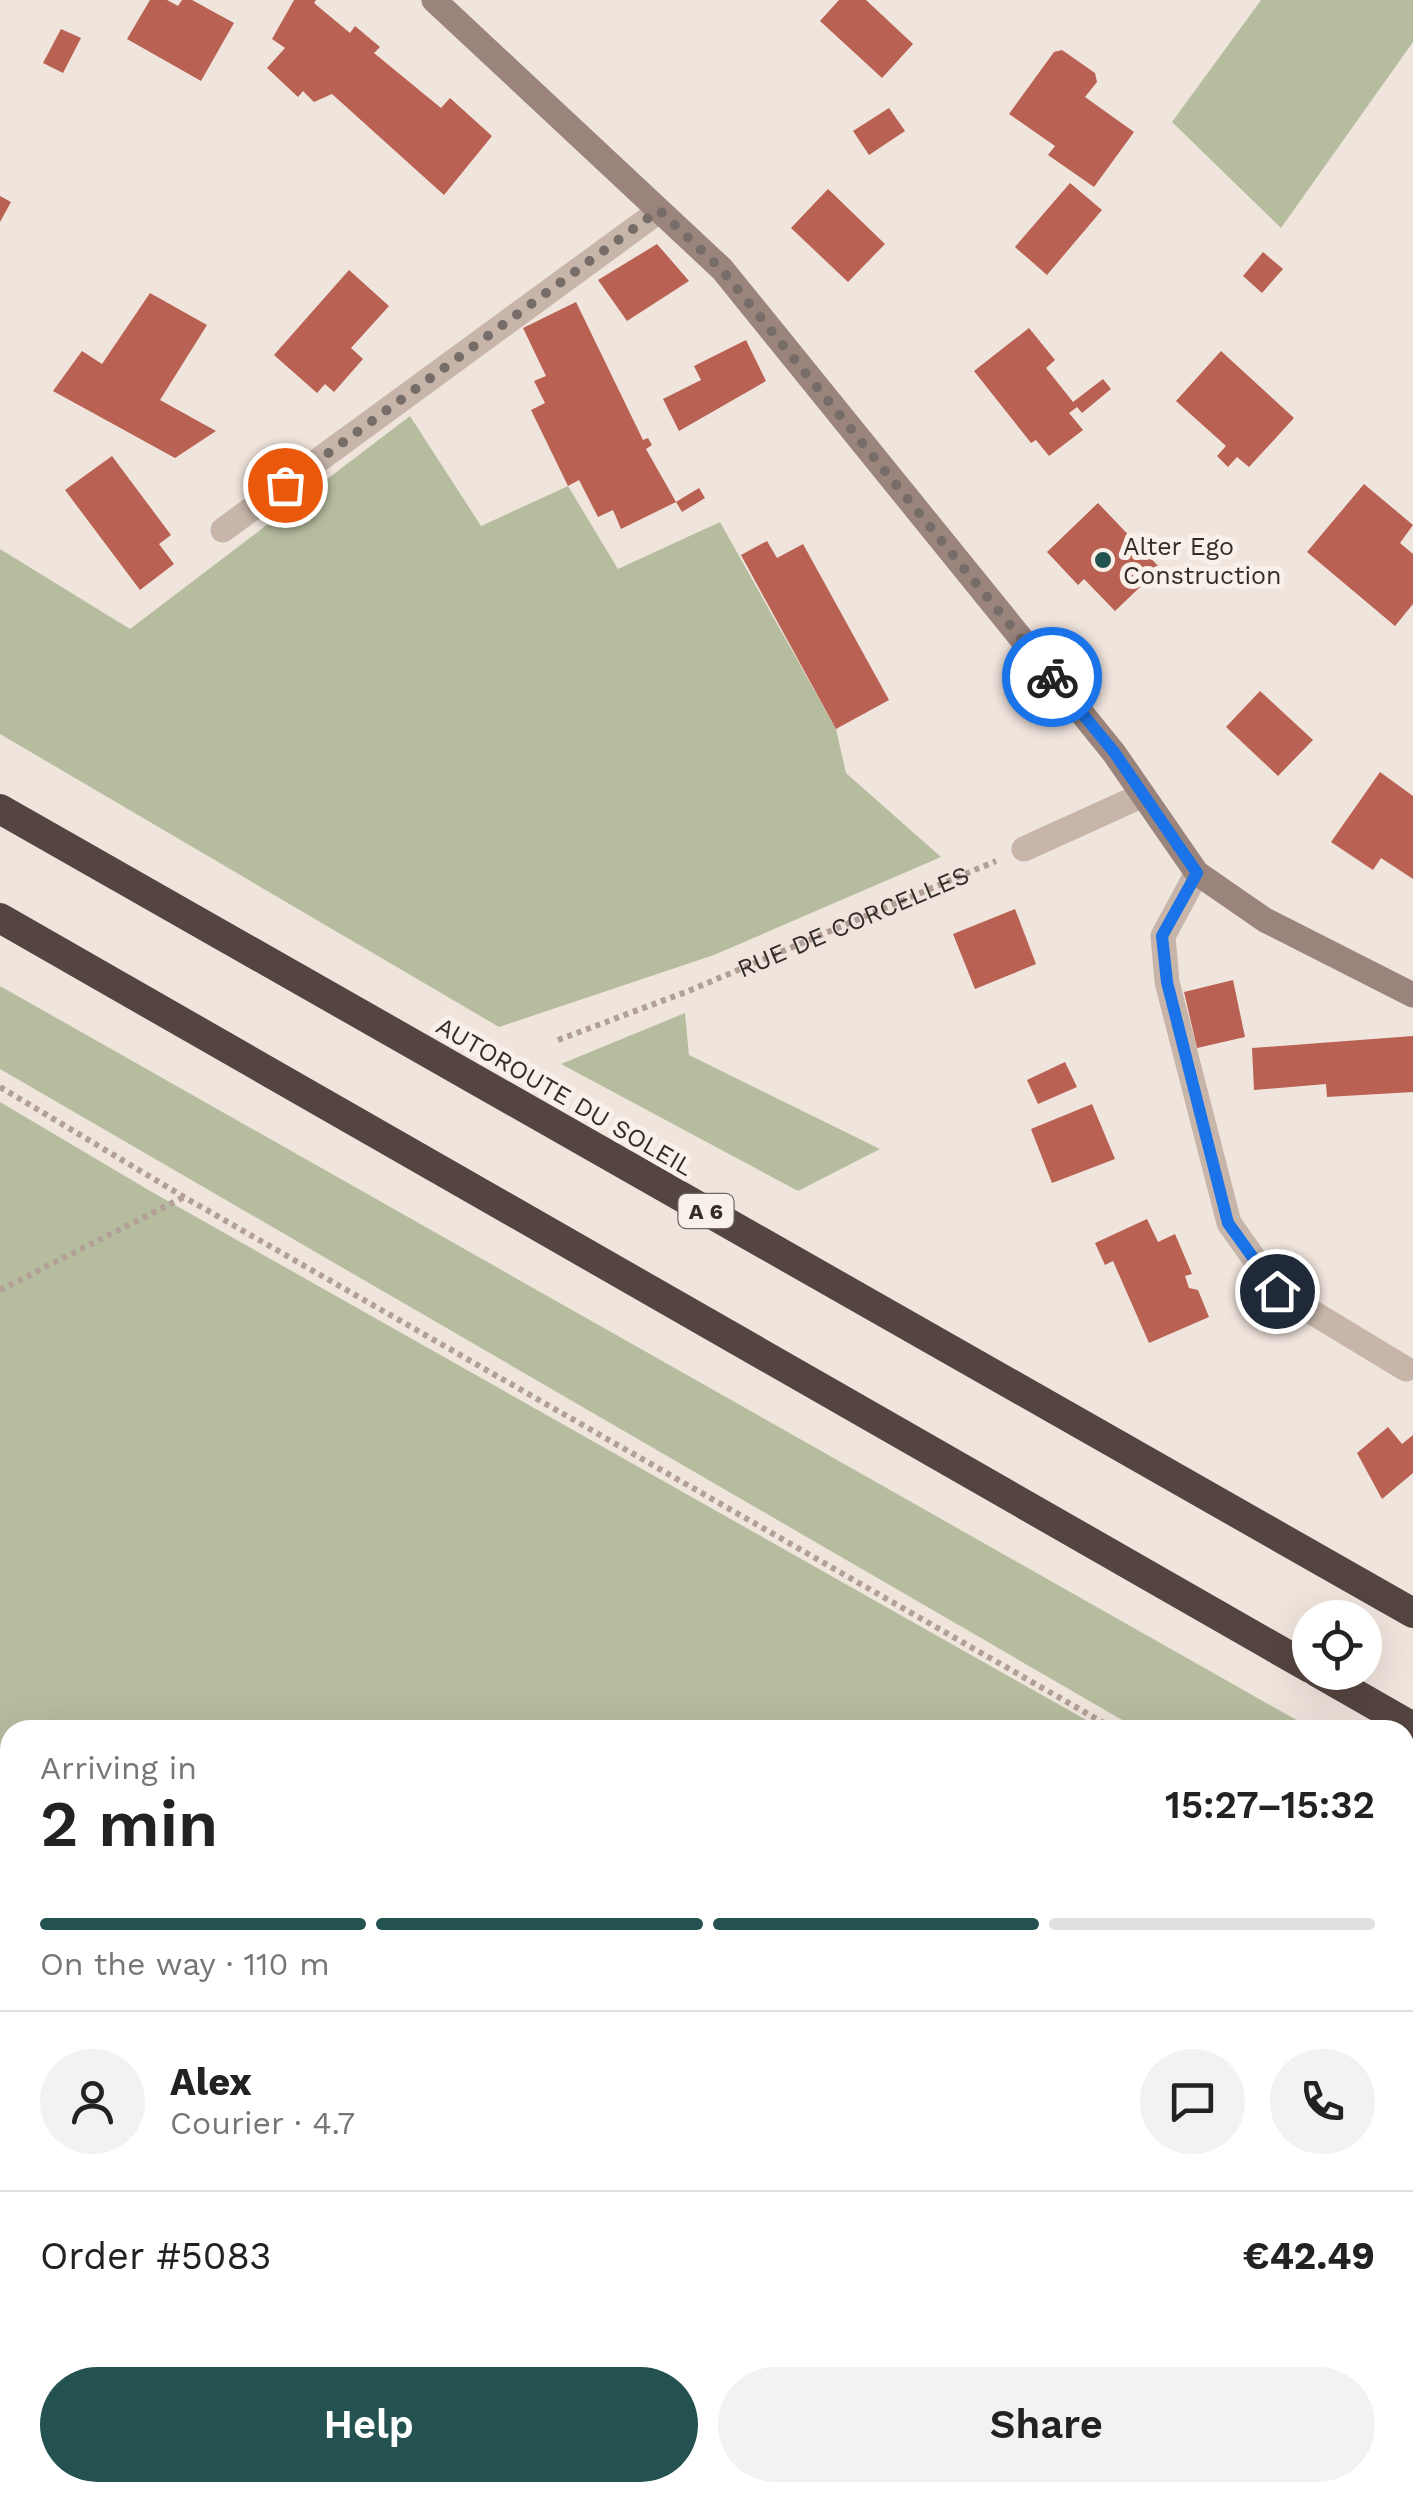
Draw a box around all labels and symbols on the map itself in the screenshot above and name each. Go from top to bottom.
pin [243,443,328,528]
place label: Alter Ego Construction [1123,532,1282,590]
marker: Alter Ego Construction [1092,549,1114,571]
courier [1002,627,1102,727]
street label: RUE DE CORCELLES [733,860,973,984]
street label: AUTOROUTE DU SOLEIL [431,1011,698,1182]
road number: A 6 [678,1194,734,1228]
pin [1235,1249,1320,1334]

